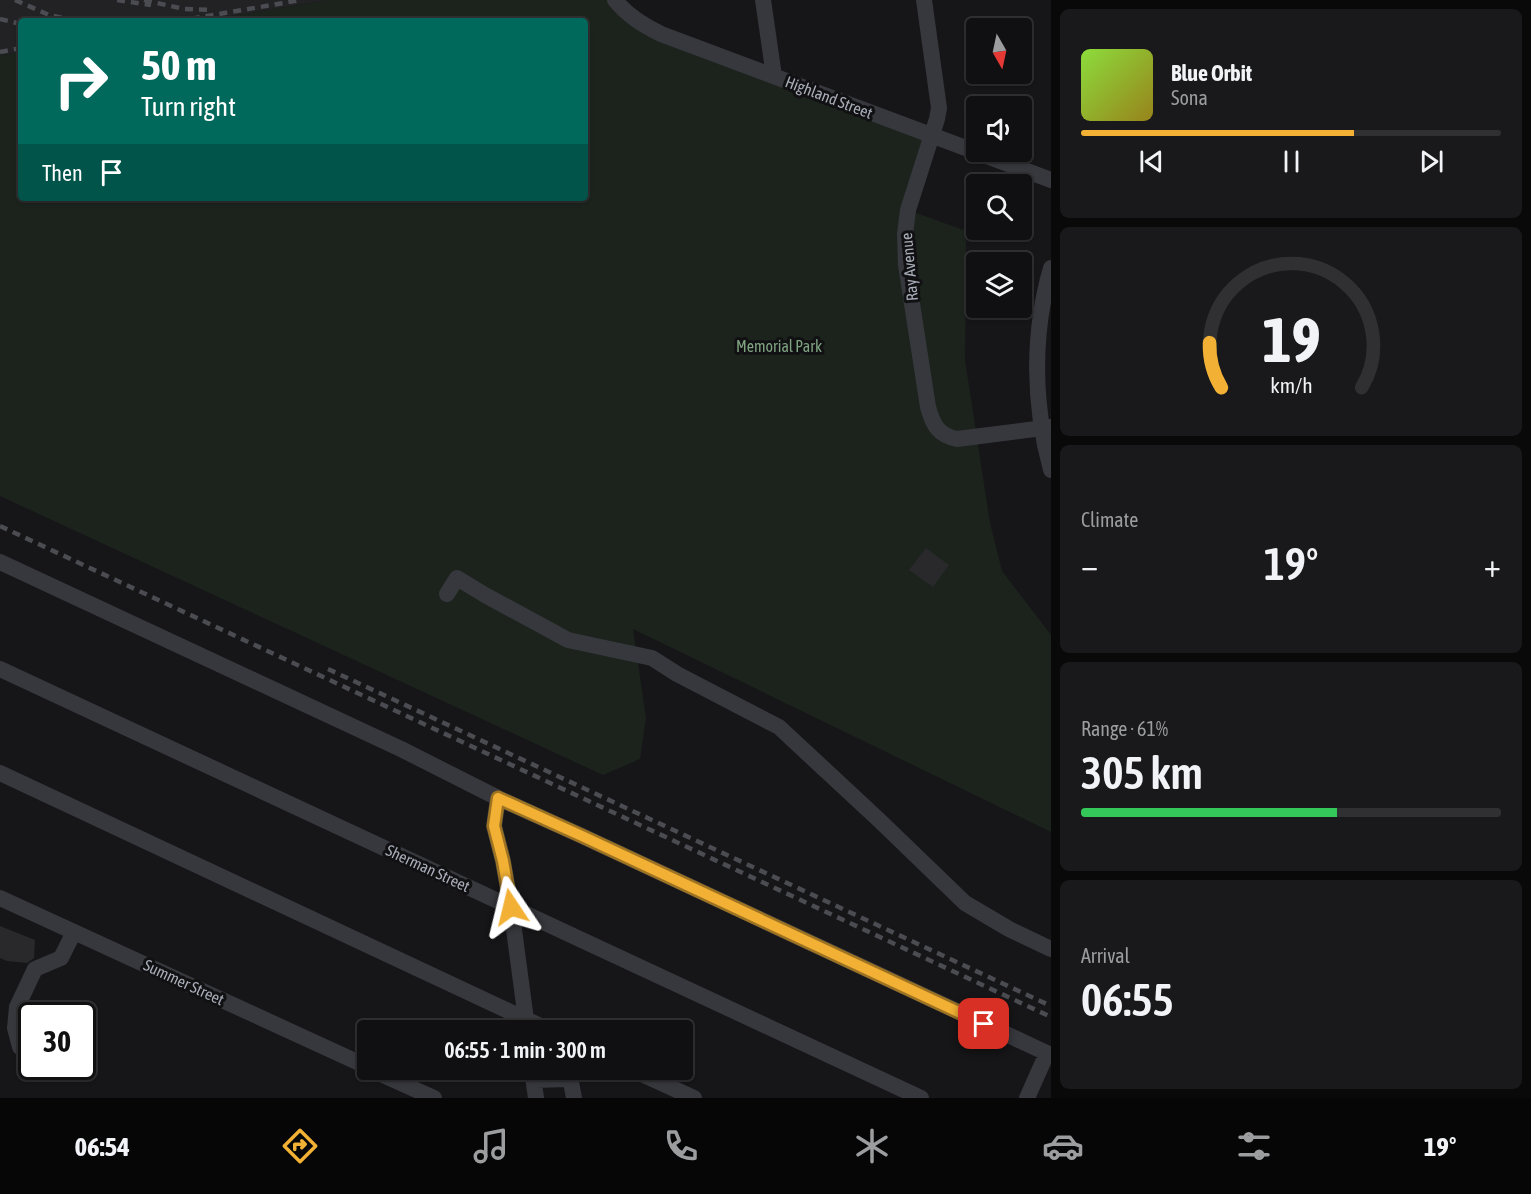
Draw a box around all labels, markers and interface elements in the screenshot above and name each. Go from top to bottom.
north arrow [966,18,1032,84]
map controls [966,18,1032,318]
text: 50 m [141,41,216,89]
icon: right [42,42,120,120]
text: Blue Orbit [1171,60,1252,86]
street label: Highland Street [783,72,876,123]
text: Sona [1171,86,1208,109]
text: Turn right [141,91,236,122]
button: sound [966,96,1032,162]
icon: previous [1135,145,1168,178]
icon: pause [1275,145,1308,178]
icon: next [1415,145,1448,178]
icon: arrive [95,156,128,189]
text: Then [42,160,83,186]
button: search [966,174,1032,240]
street label: Ray Avenue [897,232,922,302]
button: layers [966,252,1032,318]
text: 19 [1262,304,1320,375]
park label: Memorial Park [736,337,822,355]
text: km/h [1270,374,1312,399]
text: Climate [1081,508,1138,531]
text: 19° [1264,538,1318,590]
text: − [1081,546,1098,584]
text: + [1484,546,1501,584]
text: Range · 61% [1081,717,1168,740]
text: 305 km [1081,747,1203,799]
street label: Sherman Street [383,841,473,895]
position arrow [479,875,543,939]
text: Arrival [1081,944,1130,967]
street label: Summer Street [141,956,227,1009]
text: 06:55 [1081,974,1174,1026]
pin [958,998,1009,1049]
speed limit sign: 30 [18,1002,96,1080]
icon: arrive [967,1007,1000,1040]
text: 06:55 · 1 min · 300 m [444,1037,606,1063]
icon: directions [279,1125,321,1167]
icon: music [470,1125,512,1167]
icon: phone [660,1125,702,1167]
icon: climate [851,1125,893,1167]
icon: car [1042,1125,1084,1167]
icon: filters [1233,1125,1275,1167]
text: 06:54 [74,1131,130,1162]
text: 19° [1424,1131,1457,1162]

